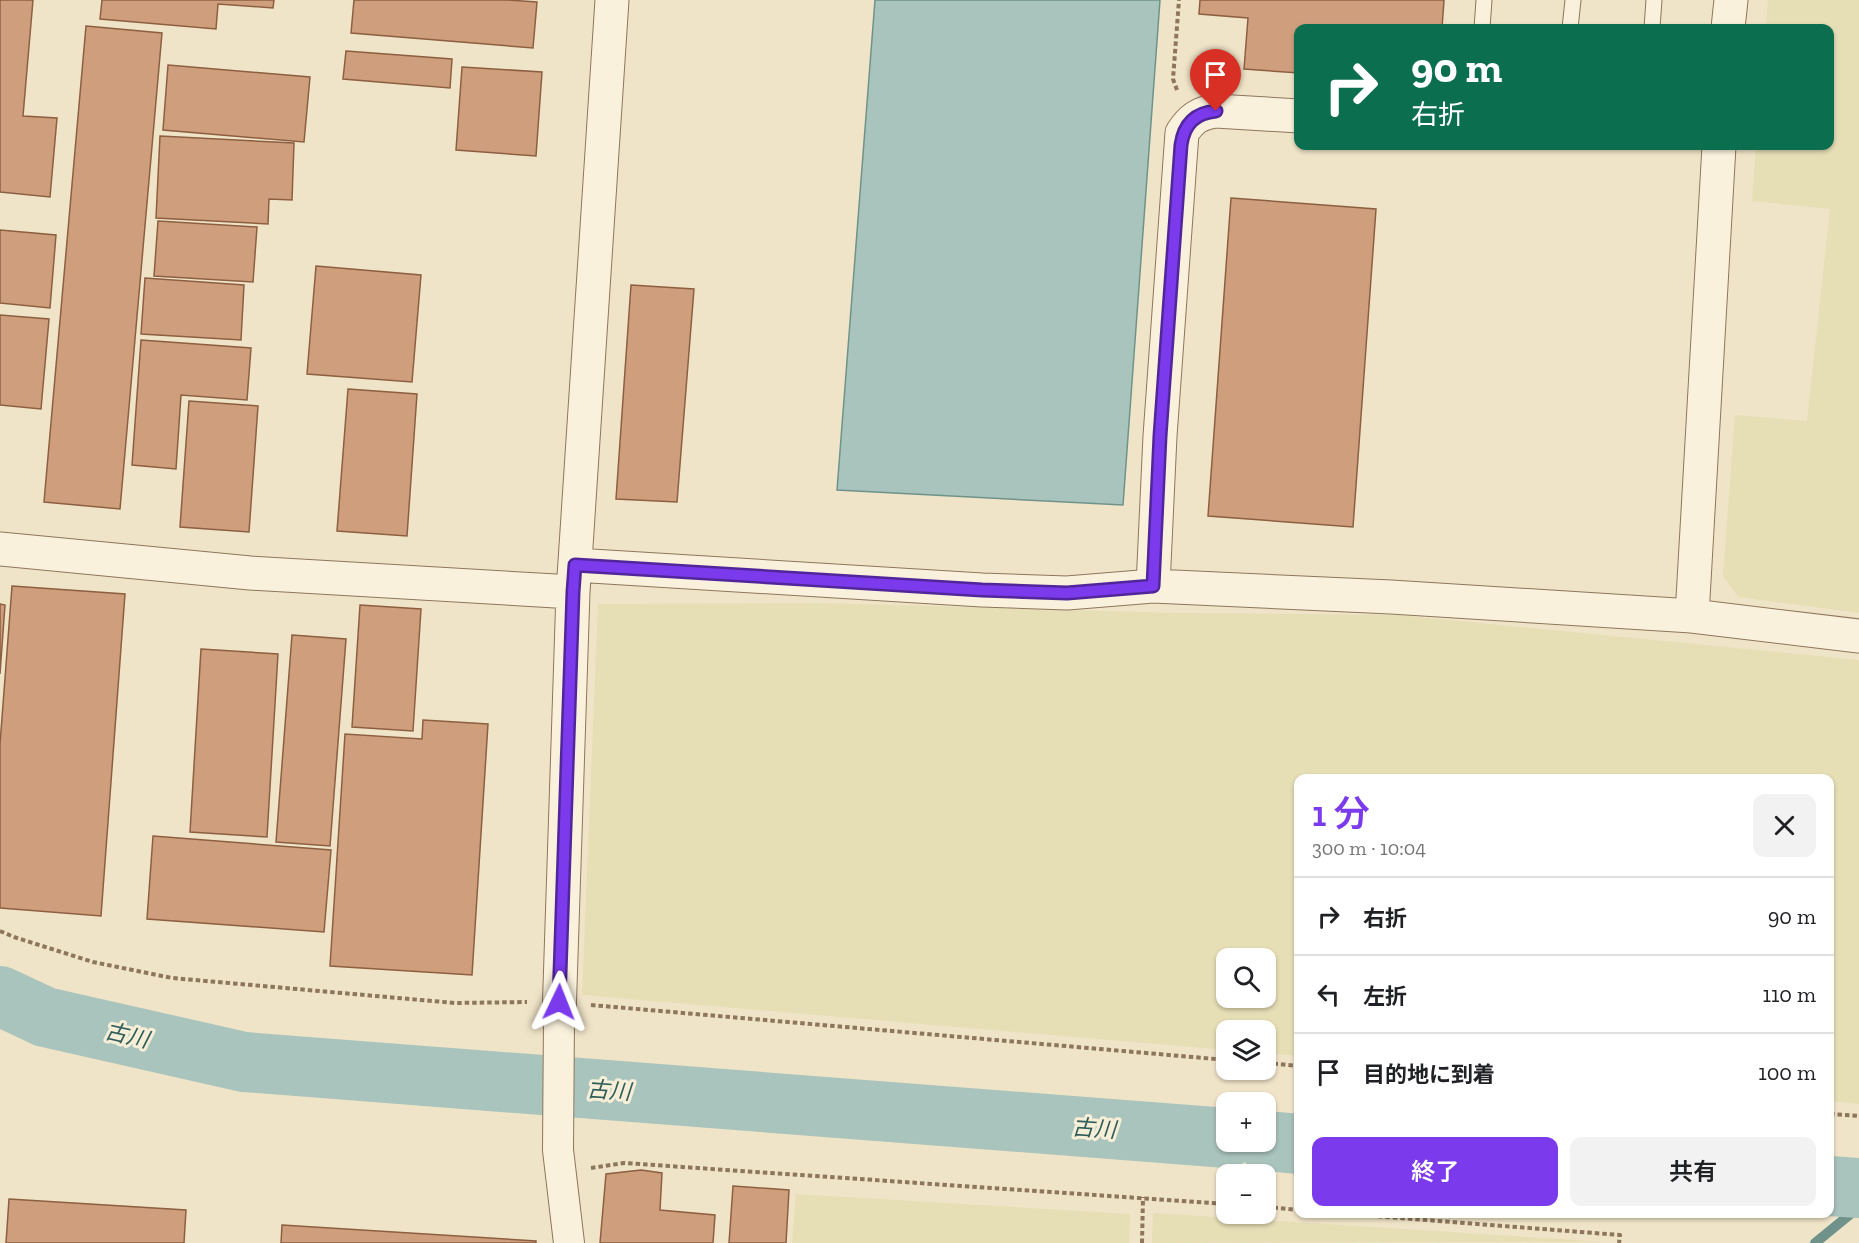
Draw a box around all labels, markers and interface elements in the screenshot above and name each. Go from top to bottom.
text: 90 m [1411,42,1502,93]
icon: right [1312,48,1390,126]
pin [1190,49,1241,111]
icon: arrive [1199,58,1232,91]
text: 右折 [1411,99,1465,131]
text: 1 分 [1312,792,1370,835]
button: close [1753,794,1816,857]
text: 300 m · 10:04 [1312,836,1426,860]
icon: right [1312,900,1345,933]
text: 90 m [1768,903,1816,930]
text: 右折 [1363,905,1407,932]
map controls [1216,948,1276,1224]
button: search [1216,948,1276,1008]
position arrow [527,970,591,1034]
icon: left [1312,978,1345,1011]
text: 110 m [1762,981,1816,1008]
text: 左折 [1363,983,1407,1010]
water label: 古川 [102,1017,153,1054]
button: layers [1216,1020,1276,1080]
icon: arrive [1312,1056,1345,1089]
text: 100 m [1758,1059,1816,1086]
text: 目的地に到着 [1363,1061,1495,1088]
water label: 古川 [586,1075,634,1106]
button: + [1216,1092,1276,1152]
water label: 古川 [1071,1113,1119,1144]
button: 終了 [1312,1137,1558,1206]
button: 共有 [1570,1137,1816,1206]
button: − [1216,1164,1276,1224]

